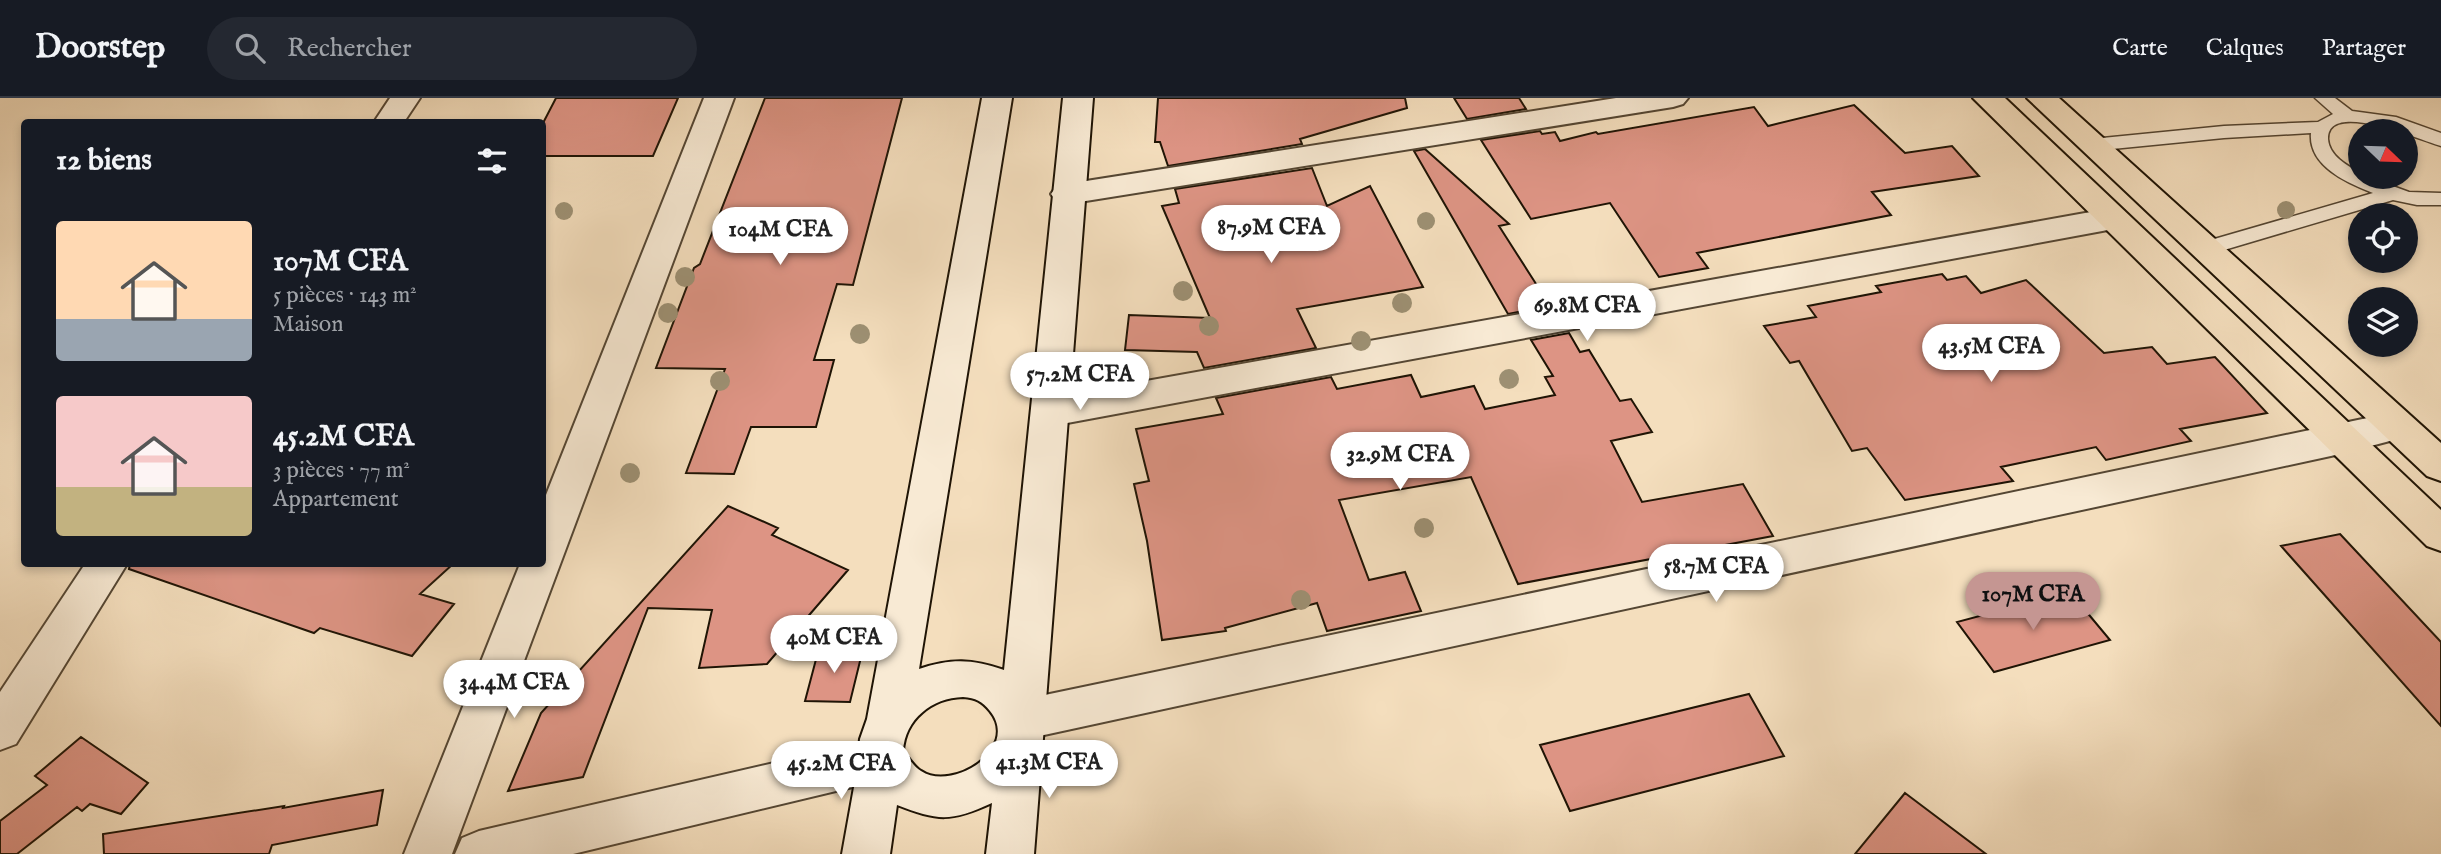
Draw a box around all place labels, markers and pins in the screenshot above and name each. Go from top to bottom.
pin: 87.9M CFA [1191,206,1351,265]
pin: 104M CFA [708,208,852,267]
pin: 69.8M CFA [1507,284,1667,343]
pin: 43.5M CFA [1911,324,2071,384]
pin: 57.2M CFA [1000,352,1160,412]
pin: 32.9M CFA [1320,432,1480,492]
pin: 58.7M CFA [1636,545,1796,604]
pin: 107M CFA [1961,573,2105,632]
pin: 40M CFA [769,616,899,675]
pin: 34.4M CFA [434,660,594,720]
pin: 41.3M CFA [969,740,1129,800]
pin: 45.2M CFA [761,742,921,801]

